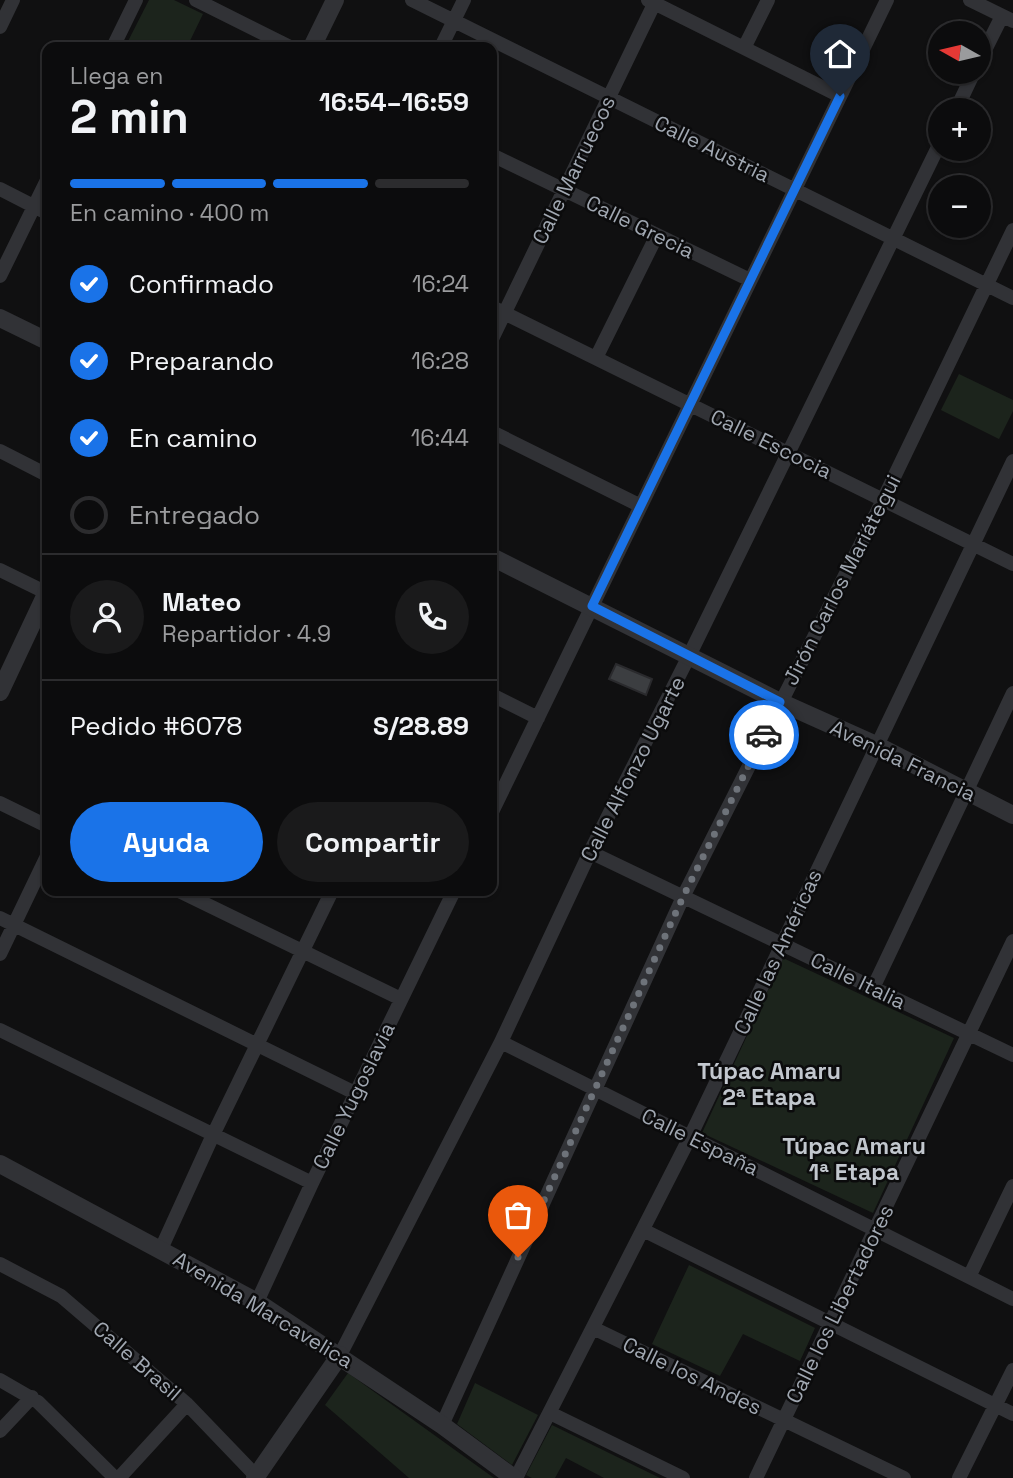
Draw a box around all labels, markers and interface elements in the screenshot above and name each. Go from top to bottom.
north arrow [928,21,990,84]
map controls [928,21,991,238]
pin [810,24,870,96]
icon: home [821,35,859,73]
text: Llega en [70,61,163,91]
text: 16:54–16:59 [319,85,469,119]
text: 2 min [70,88,189,146]
street label: Calle Marruecos [526,91,621,248]
button: + [928,98,991,161]
street label: Calle Austria [650,109,774,188]
button: − [928,175,991,238]
street label: Calle Grecia [582,189,699,264]
text: En camino · 400 m [70,198,269,228]
icon: check [70,265,108,303]
text: Confirmado [129,267,274,301]
text: 16:24 [412,269,469,299]
icon: check [70,342,108,380]
text: Preparando [129,344,274,378]
text: 16:28 [411,346,469,376]
street label: Calle Escocia [706,403,836,485]
icon: check [70,419,108,457]
text: En camino [129,421,258,455]
text: 16:44 [411,423,469,453]
street label: Jirón Carlos Mariátegui [777,470,906,689]
text: Entregado [129,498,260,532]
button: person [70,580,144,654]
button: phone [395,580,469,654]
text: Mateo [162,585,241,619]
text: Repartidor · 4.9 [162,619,331,649]
street label: Calle Alfonzo Ugarte [574,672,691,866]
courier [729,700,799,770]
text: Pedido #6078 [70,709,242,743]
text: S/28.89 [373,709,469,743]
street label: Avenida Francia [826,714,981,807]
icon: car [745,716,783,754]
button: Ayuda [70,802,263,882]
button: Compartir [277,802,469,882]
street label: Calle las Américas [727,865,828,1039]
street label: Calle Italia [806,946,910,1015]
street label: Calle Yugoslavia [306,1018,401,1174]
district label: Túpac Amaru 2ª Etapa [697,1056,841,1112]
street label: Calle España [637,1102,763,1182]
district label: Túpac Amaru 1ª Etapa [782,1131,926,1187]
pin [488,1185,548,1257]
icon: bag [499,1196,537,1234]
street label: Calle los Libertadores [780,1200,899,1408]
street label: Avenida Marcavelica [168,1245,358,1374]
street label: Calle Brasil [88,1315,187,1406]
street label: Calle los Andes [618,1330,766,1421]

